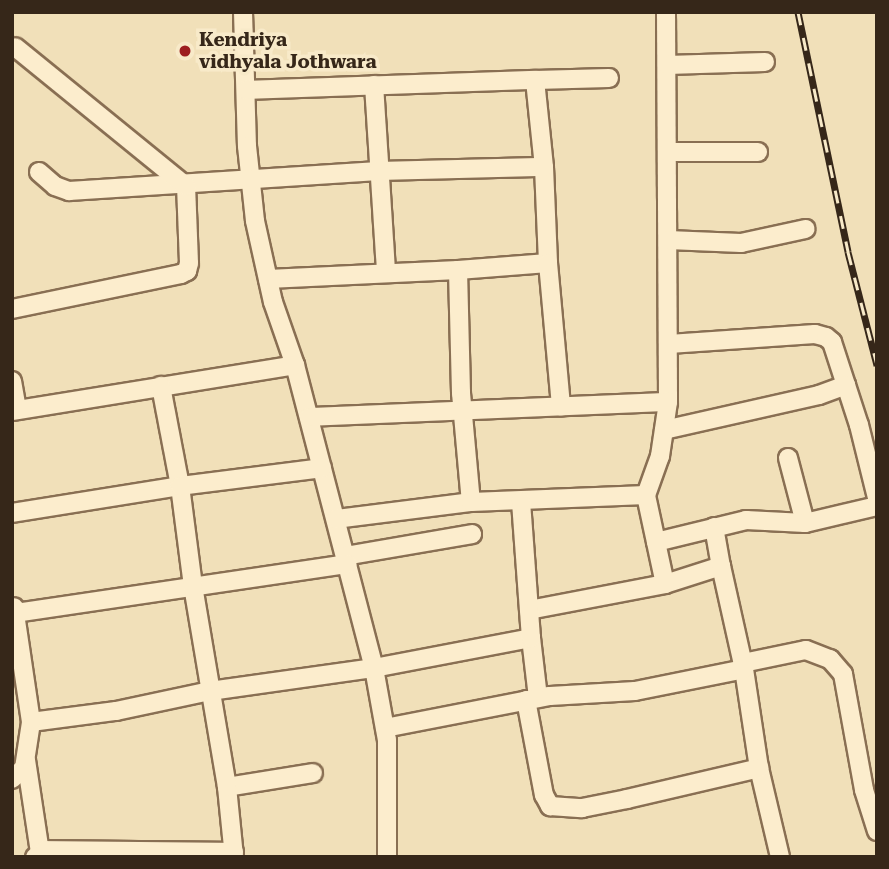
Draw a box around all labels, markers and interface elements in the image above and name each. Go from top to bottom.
place label: Kendriya vidhyala Jothwara [199,29,377,73]
marker: Kendriya vidhyala Jothwara [177,43,193,59]

